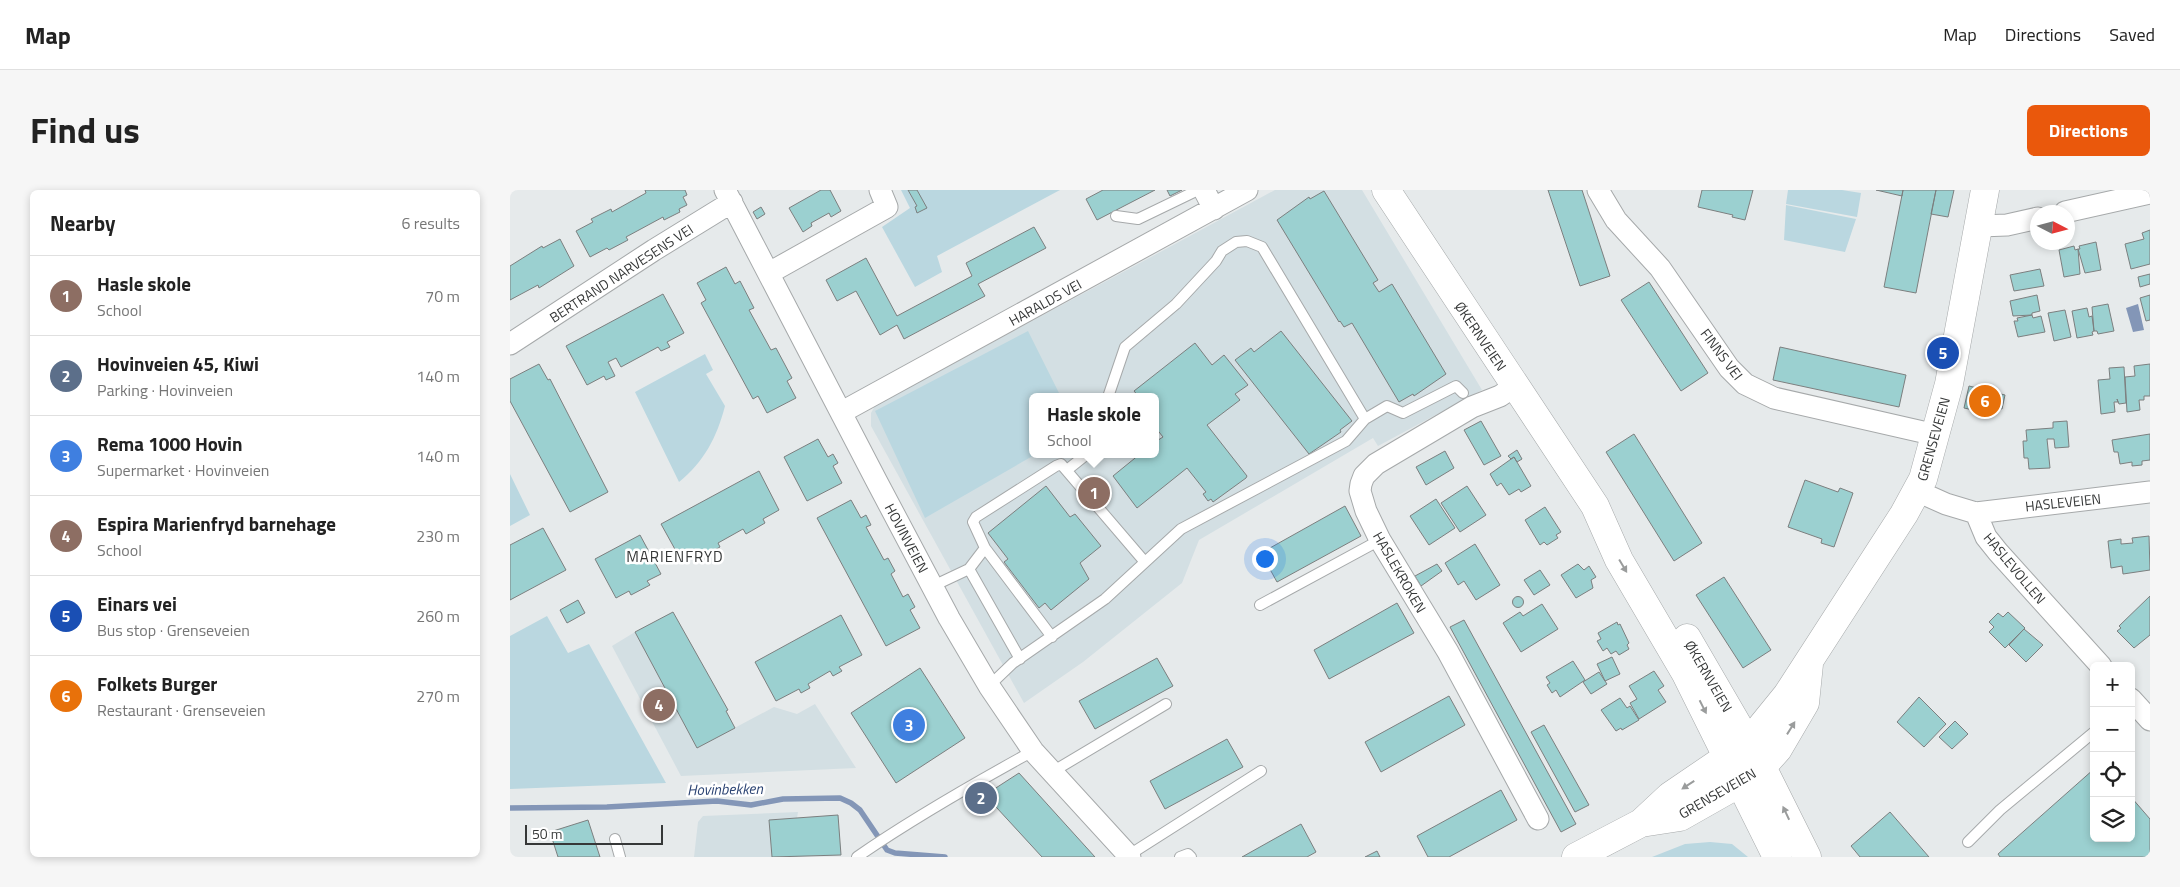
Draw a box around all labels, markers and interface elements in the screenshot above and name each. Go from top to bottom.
text: Map [25,17,71,53]
text: Map [1943,21,1977,48]
text: Directions [2005,21,2081,48]
text: Saved [2109,21,2155,48]
text: Find us [30,103,140,157]
button: Directions [2027,105,2150,156]
north arrow [2030,205,2075,250]
text: Nearby [50,207,115,239]
text: 6 results [401,211,460,235]
street label: BERTRAND NARVESENS VEI [545,219,697,327]
text: Hasle skole [97,269,191,298]
street label: HARALDS VEI [1005,273,1085,331]
text: 1 [62,284,70,308]
text: 70 m [425,284,460,308]
street label: ØKERNVEIEN [1450,297,1512,375]
text: School [97,298,142,322]
street label: FINNS VEI [1696,324,1748,384]
pin: 5 [1927,334,1959,372]
text: Hovinveien 45, Kiwi [97,349,259,378]
text: 2 [62,364,70,388]
text: 140 m [416,364,460,388]
text: Parking · Hovinveien [97,378,233,402]
pin: 6 [1969,382,2001,420]
popup [1029,393,1159,458]
street label: GRENSEVEIEN [1911,395,1955,483]
text: Hasle skole [1047,399,1141,428]
text: School [1047,428,1092,452]
text: Rema 1000 Hovin [97,429,242,458]
text: 3 [62,444,70,468]
text: 140 m [416,444,460,468]
text: Supermarket · Hovinveien [97,458,269,482]
pin: 1 [1078,474,1110,512]
street label: HASLEVEIEN [2024,488,2102,516]
street label: HOVINVEIEN [880,499,934,577]
text: Espira Marienfryd barnehage [97,509,336,538]
text: 4 [62,524,70,548]
text: 230 m [416,524,460,548]
street label: HASLEKROKEN [1368,527,1432,617]
street label: HASLEVOLLEN [1979,528,2051,608]
text: School [97,538,142,562]
district label: MARIENFRYD [626,545,724,568]
your location [1252,546,1278,572]
one-way arrow [1619,558,1627,573]
text: Einars vei [97,589,177,618]
text: 5 [62,604,70,628]
text: 260 m [416,604,460,628]
text: Bus stop · Grenseveien [97,618,250,642]
street label: ØKERNVEIEN [1680,636,1738,716]
map controls [2090,662,2135,842]
button: + [2090,662,2135,707]
text: Folkets Burger [97,669,217,698]
text: 6 [62,684,70,708]
text: 270 m [416,684,460,708]
pin: 4 [643,686,675,724]
text: Restaurant · Grenseveien [97,698,266,722]
one-way arrow [1699,700,1707,714]
pin: 3 [893,706,925,744]
button: − [2090,707,2135,752]
one-way arrow [1787,721,1796,734]
button: locate [2090,752,2135,797]
street label: GRENSEVEIEN [1674,762,1760,824]
water label: Hovinbekken [687,777,764,801]
pin: 2 [965,779,997,817]
one-way arrow [1681,780,1694,790]
button: layers [2090,797,2135,842]
one-way arrow [1781,806,1789,820]
scale bar [525,822,662,845]
text: 50 m [532,823,562,844]

